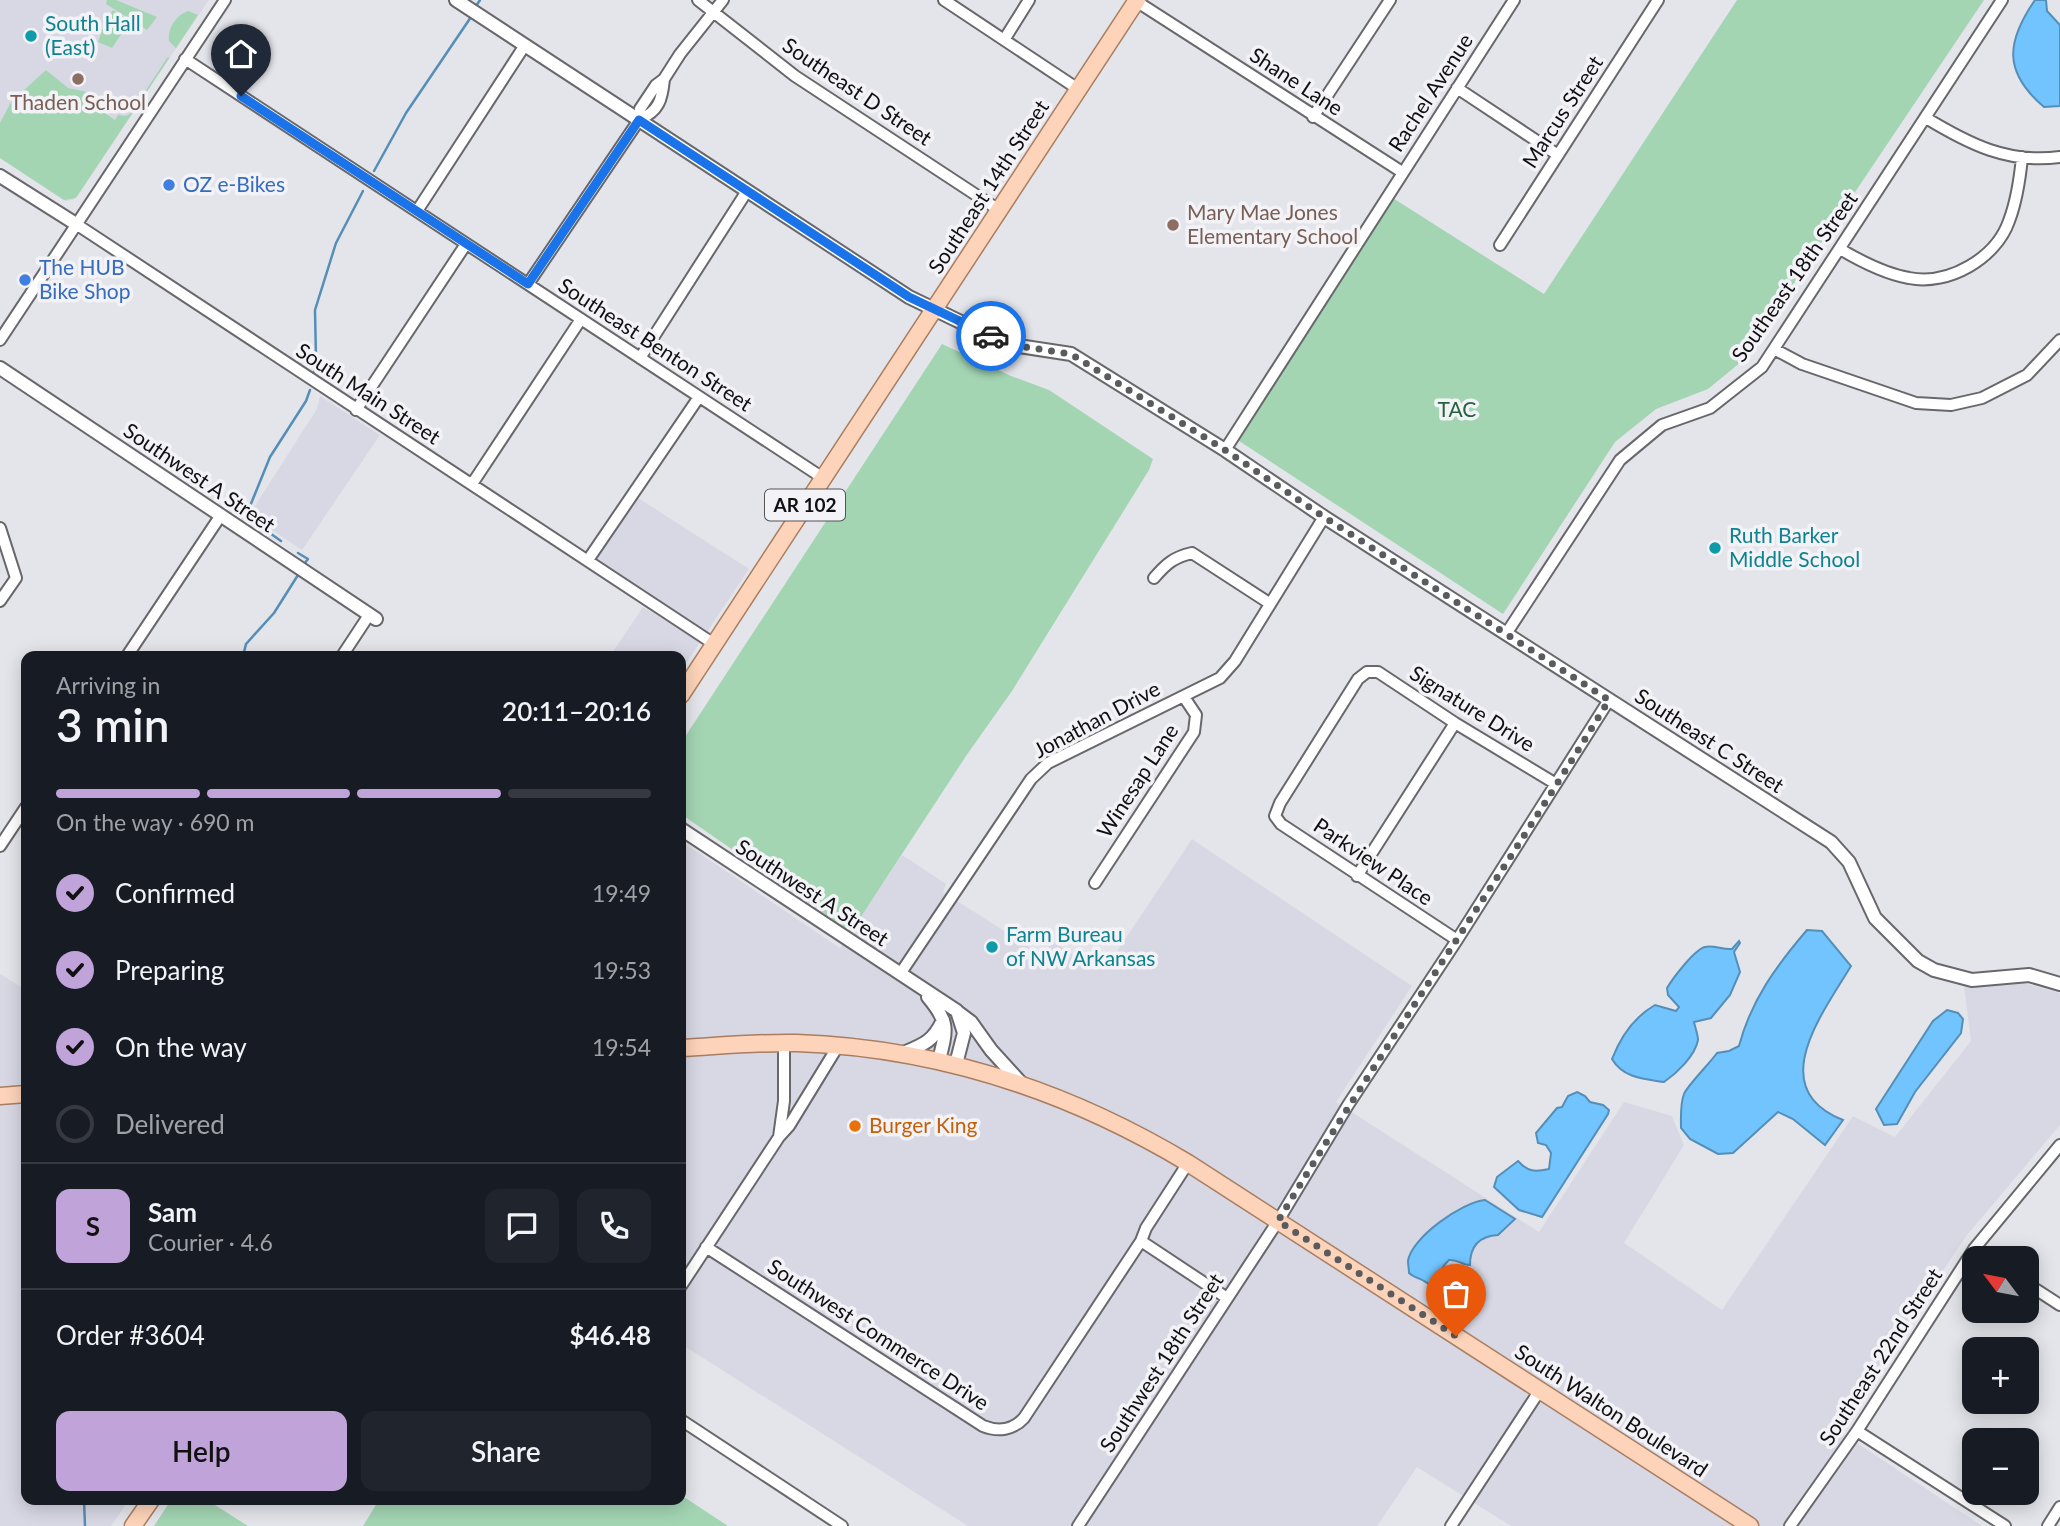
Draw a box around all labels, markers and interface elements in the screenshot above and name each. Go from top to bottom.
place label: South Hall (East) [45,10,141,59]
pin [211,24,271,96]
marker: South Hall (East) [23,28,39,44]
street label: Rachel Avenue [1382,29,1477,156]
street label: Southeast D Street [779,32,937,150]
icon: home [222,35,260,73]
street label: Shane Lane [1246,42,1348,120]
street label: Marcus Street [1516,50,1607,172]
marker: Thaden School [70,71,86,87]
place label: Thaden School [10,89,146,114]
street label: Southeast 14th Street [922,94,1053,278]
place label: OZ e-Bikes [183,171,285,196]
marker: OZ e-Bikes [161,177,177,193]
street label: Southeast 18th Street [1726,186,1862,366]
place label: Mary Mae Jones Elementary School [1187,199,1358,248]
marker: Mary Mae Jones Elementary School [1165,217,1181,233]
place label: The HUB Bike Shop [39,254,131,303]
marker: The HUB Bike Shop [17,272,33,288]
street label: Southeast Benton Street [554,272,758,416]
courier [956,301,1026,371]
icon: car [972,317,1010,355]
street label: South Main Street [292,337,446,449]
park label: TAC [1438,396,1476,421]
street label: Southwest A Street [119,417,281,537]
road number: AR 102 [765,490,845,520]
place label: Ruth Barker Middle School [1729,522,1860,571]
marker: Ruth Barker Middle School [1707,540,1723,556]
street label: Signature Drive [1406,659,1540,756]
text: Arriving in [56,671,160,699]
street label: Jonathan Drive [1029,675,1164,762]
street label: Southeast C Street [1631,682,1789,797]
text: 20:11–20:16 [502,695,651,727]
text: 3 min [56,697,170,752]
street label: Winesap Lane [1091,719,1183,842]
text: On the way · 690 m [56,808,255,836]
street label: Parkview Place [1310,812,1438,910]
street label: Southwest A Street [732,833,894,951]
icon: check [56,874,94,912]
text: Confirmed [115,877,235,909]
text: 19:49 [592,879,651,907]
place label: Farm Bureau of NW Arkansas [1006,921,1155,970]
marker: Farm Bureau of NW Arkansas [984,939,1000,955]
icon: check [56,951,94,989]
text: Preparing [115,954,224,986]
text: 19:53 [592,956,651,984]
icon: check [56,1028,94,1066]
text: On the way [115,1031,247,1063]
text: 19:54 [592,1033,651,1061]
text: Delivered [115,1108,225,1140]
place label: Burger King [869,1112,978,1137]
marker: Burger King [847,1118,863,1134]
button: chat [485,1189,559,1263]
button: phone [577,1189,651,1263]
text: Sam [148,1196,197,1228]
text: S [86,1210,100,1242]
text: Courier · 4.6 [148,1228,273,1256]
north arrow [1962,1246,2039,1323]
map controls [1962,1246,2039,1505]
street label: Southwest Commerce Drive [764,1253,994,1415]
street label: Southeast 22nd Street [1813,1263,1947,1449]
pin [1426,1264,1486,1336]
street label: Southwest 18th Street [1094,1268,1228,1456]
icon: bag [1437,1275,1475,1313]
text: Order #3604 [56,1319,205,1351]
text: $46.48 [569,1319,651,1351]
button: + [1962,1337,2039,1414]
street label: South Walton Boulevard [1511,1338,1713,1481]
button: Help [56,1411,347,1491]
button: Share [361,1411,651,1491]
button: − [1962,1428,2039,1505]

